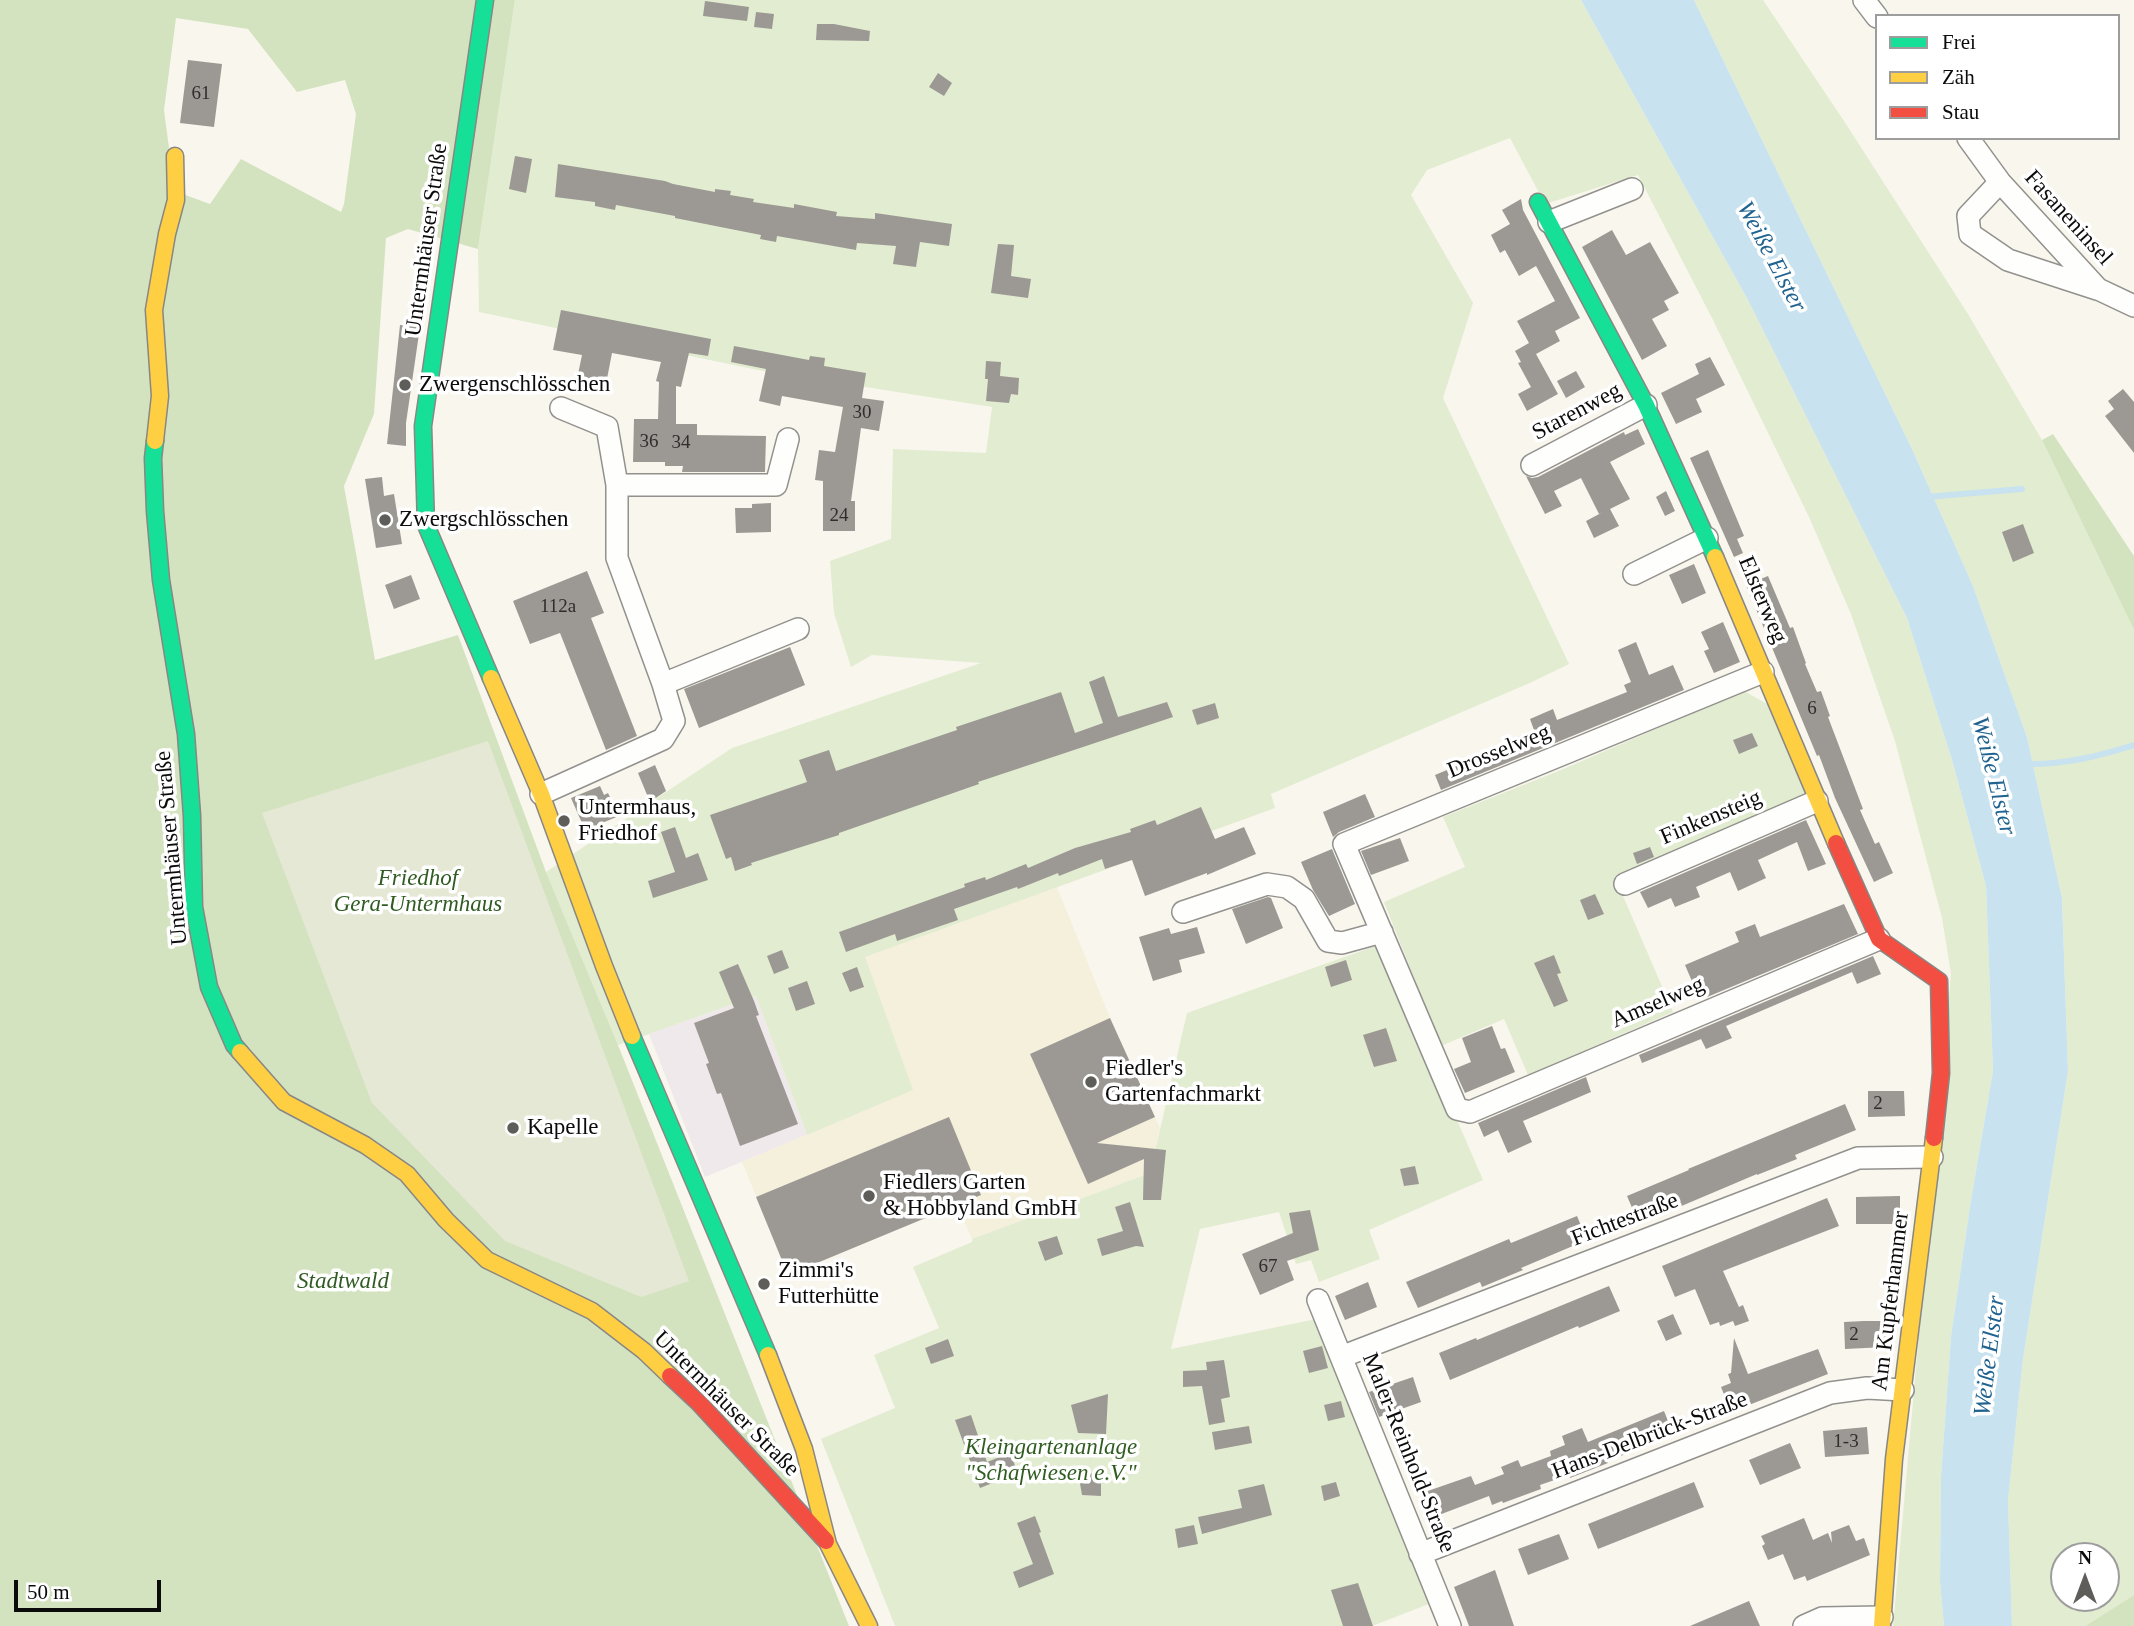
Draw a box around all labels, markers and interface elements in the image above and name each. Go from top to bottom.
legend [1875,14,2120,140]
text: Frei [1942,30,1976,54]
text: Zäh [1942,65,1975,89]
house number: 61 [192,83,210,105]
text: Stau [1942,100,1979,124]
street label: Untermhäuser Straße [400,142,454,338]
street label: Fasaneninsel [2018,165,2118,271]
water label: Weiße Elster [1730,197,1812,317]
place label: Zwergenschlösschen [419,371,610,399]
marker: Zwergenschlösschen [397,377,413,393]
street label: Starenweg [1528,377,1626,447]
house number: 30 [852,402,872,424]
house number: 36 [639,431,658,453]
house number: 34 [672,432,691,454]
house number: 24 [830,505,848,527]
place label: Zwergschlösschen [399,506,568,534]
marker: Zwergschlösschen [377,512,393,528]
street label: Elsterweg [1731,552,1793,648]
house number: 112a [540,596,576,618]
house number: 6 [1807,698,1817,720]
water label: Weiße Elster [1964,714,2022,838]
street label: Drosselweg [1443,719,1555,785]
street label: Untermhäuser Straße [150,750,194,946]
street label: Finkensteig [1656,784,1766,852]
place label: Untermhaus, Friedhof [578,794,696,848]
marker: Untermhaus, Friedhof [556,813,572,829]
park label: Friedhof Gera-Untermhaus [334,865,502,919]
street label: Amselweg [1607,971,1709,1035]
place label: Fiedler's Gartenfachmarkt [1105,1055,1261,1109]
marker: Fiedler's Gartenfachmarkt [1083,1074,1099,1090]
house number: 2 [1873,1093,1883,1115]
place label: Kapelle [527,1114,599,1142]
marker: Kapelle [505,1120,521,1136]
place label: Fiedlers Garten & Hobbyland GmbH [883,1169,1077,1223]
street label: Fichtestraße [1568,1187,1682,1253]
marker: Fiedlers Garten & Hobbyland GmbH [861,1188,877,1204]
street label: Am Kupferhammer [1866,1210,1916,1392]
house number: 67 [1258,1256,1278,1278]
place label: Zimmi's Futterhütte [778,1257,879,1311]
park label: Stadtwald [297,1268,389,1296]
marker: Zimmi's Futterhütte [756,1276,772,1292]
water label: Weiße Elster [1968,1294,2012,1418]
house number: 2 [1849,1324,1859,1346]
street label: Untermhäuser Straße [647,1325,805,1483]
street label: Maler-Reinhold-Straße [1355,1349,1461,1557]
street label: Hans-Delbrück-Straße [1548,1386,1752,1486]
house number: 1-3 [1833,1431,1859,1453]
park label: Kleingartenanlage "Schafwiesen e.V." [965,1434,1137,1488]
north arrow [2050,1542,2120,1612]
text: N [2078,1547,2092,1568]
scale bar [18,1566,164,1610]
text: 50 m [27,1580,70,1604]

